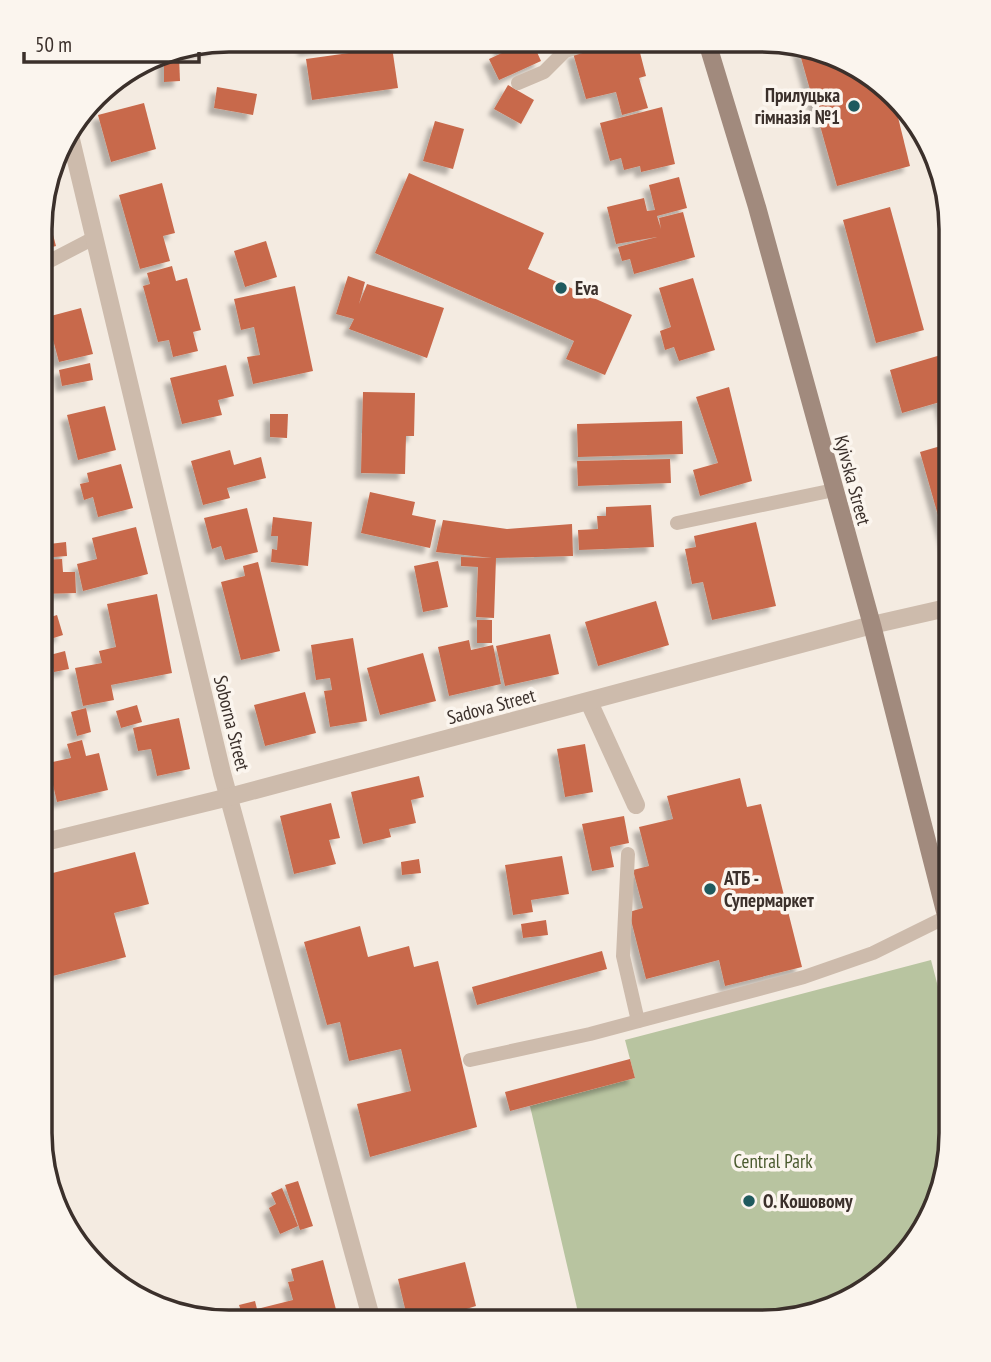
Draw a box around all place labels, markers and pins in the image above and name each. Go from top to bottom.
place label: Прилуцька гімназія №1 [755,83,840,129]
marker: Прилуцька гімназія №1 [846,98,862,114]
place label: Eva [575,276,599,300]
marker: Eva [553,280,569,296]
place label: АТБ - Супермаркет [723,866,814,912]
marker: АТБ - Супермаркет [702,881,718,897]
place label: О. Кошовому [763,1189,853,1213]
marker: О. Кошовому [741,1193,757,1209]

